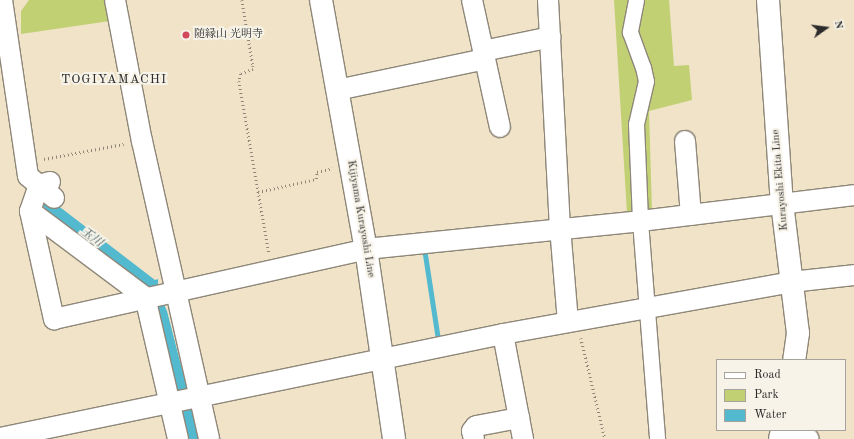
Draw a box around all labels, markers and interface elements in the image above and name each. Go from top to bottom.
north arrow [806,8,846,48]
text: N [832,20,844,30]
place label: 随縁山 光明寺 [194,28,263,42]
marker: 随縁山 光明寺 [181,30,191,40]
district label: TOGIYAMACHI [61,72,167,88]
street label: Kurayoshi Ekita Line [770,129,792,231]
street label: Kijiyama Kurayoshi Line [343,159,377,279]
water label: 玉川 [77,225,105,251]
legend [716,359,846,431]
text: Road [754,369,781,381]
text: Park [754,389,779,401]
text: Water [754,409,786,421]

